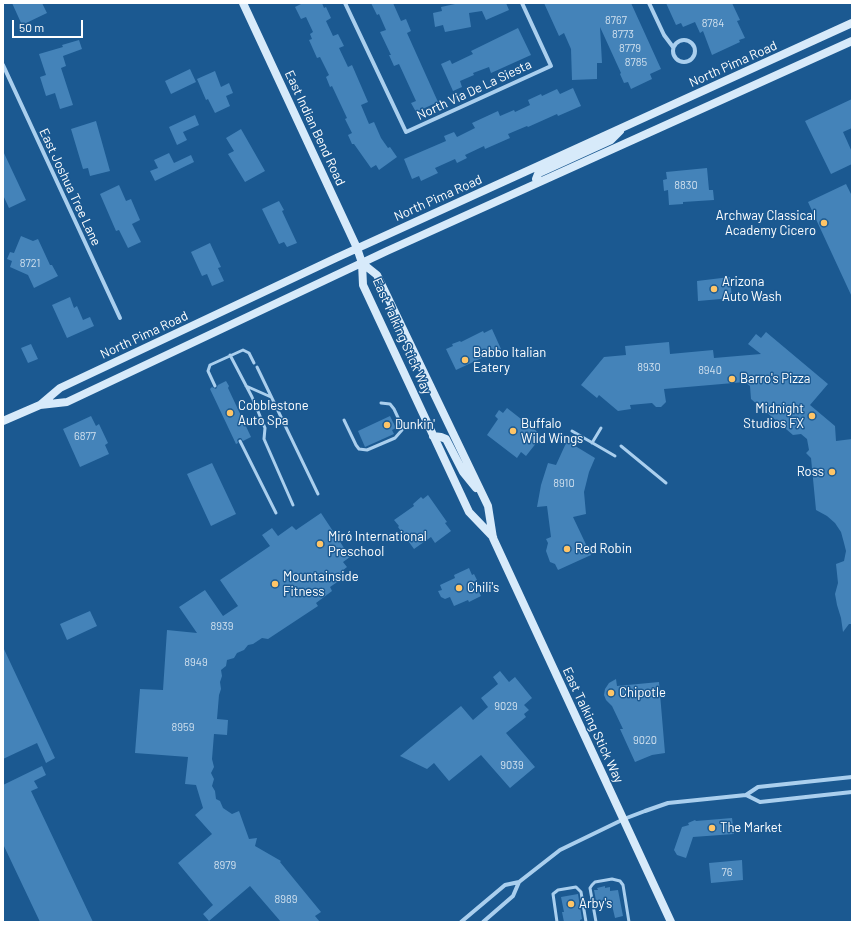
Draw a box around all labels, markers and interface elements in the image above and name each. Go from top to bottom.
scale bar [14,12,85,38]
house number: 8767 [605,13,627,27]
house number: 8784 [702,16,724,30]
text: 50 m [19,20,44,34]
house number: 8773 [612,27,634,41]
street label: North Pima Road [686,38,780,90]
house number: 8779 [619,41,641,55]
house number: 8785 [625,55,647,69]
street label: North Via De La Siesta [414,57,534,123]
street label: East Indian Bend Road [281,68,349,188]
street label: East Joshua Tree Lane [36,126,104,248]
street label: North Pima Road [391,172,485,224]
house number: 8830 [674,178,698,192]
place label: Archway Classical Academy Cicero [716,208,816,239]
marker: Archway Classical Academy Cicero [819,218,829,228]
house number: 8721 [20,256,40,270]
place label: Arizona Auto Wash [722,274,782,305]
street label: East Talking Stick Way [369,275,435,397]
marker: Arizona Auto Wash [709,284,719,294]
street label: North Pima Road [98,308,190,362]
place label: Babbo Italian Eatery [473,345,546,376]
marker: Babbo Italian Eatery [460,355,470,365]
house number: 8930 [637,360,661,374]
house number: 8940 [698,363,722,377]
place label: Barro's Pizza [740,371,810,387]
marker: Barro's Pizza [727,374,737,384]
place label: Cobblestone Auto Spa [238,398,309,429]
place label: Midnight Studios FX [743,401,804,432]
marker: Cobblestone Auto Spa [225,408,235,418]
marker: Midnight Studios FX [807,411,817,421]
place label: Buffalo Wild Wings [521,416,583,447]
place label: Dunkin' [395,417,435,433]
marker: Dunkin' [382,420,392,430]
marker: Buffalo Wild Wings [508,426,518,436]
house number: 6877 [74,429,96,443]
place label: Ross [797,464,824,480]
marker: Ross [827,467,837,477]
house number: 8910 [553,476,575,490]
place label: Miró International Preschool [328,529,427,560]
marker: Miró International Preschool [315,539,325,549]
place label: Red Robin [575,541,632,557]
marker: Red Robin [562,544,572,554]
place label: Mountainside Fitness [283,569,359,600]
marker: Mountainside Fitness [270,579,280,589]
place label: Chili's [467,580,499,596]
marker: Chili's [454,583,464,593]
house number: 8939 [211,619,233,633]
house number: 8949 [184,655,208,669]
street label: East Talking Stick Way [559,665,627,785]
place label: Chipotle [619,685,666,701]
marker: Chipotle [606,688,616,698]
house number: 9029 [494,699,518,713]
house number: 8959 [172,720,194,734]
house number: 9020 [633,733,657,747]
house number: 9039 [500,758,524,772]
place label: The Market [720,820,782,836]
marker: The Market [707,823,717,833]
house number: 8979 [214,858,236,872]
house number: 76 [722,865,732,879]
house number: 8989 [275,892,297,906]
place label: Arby's [579,896,612,912]
marker: Arby's [566,899,576,909]

